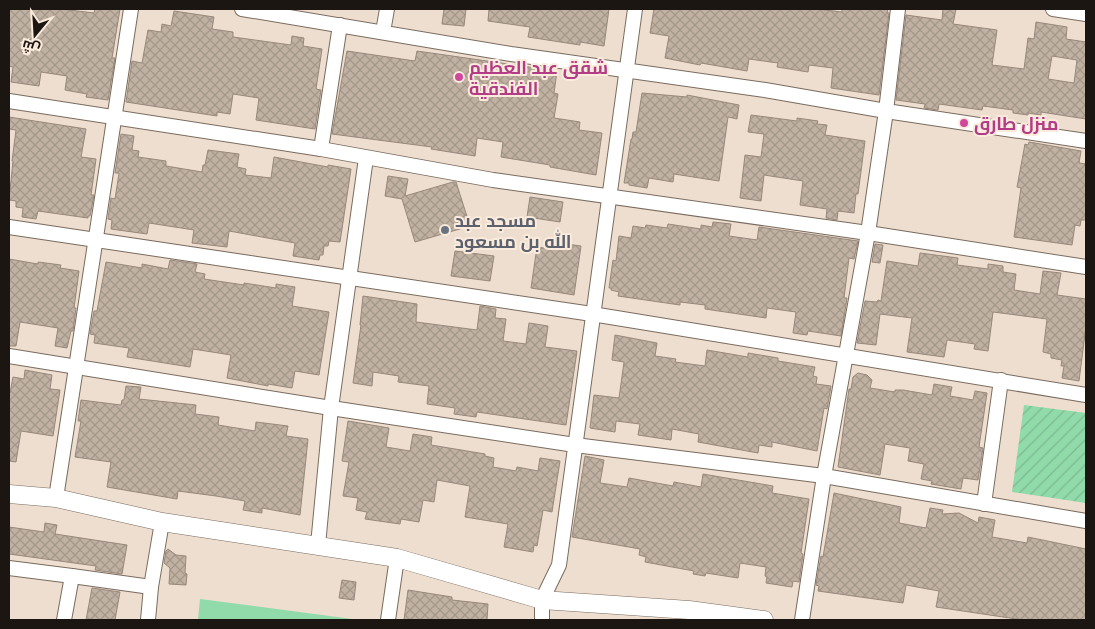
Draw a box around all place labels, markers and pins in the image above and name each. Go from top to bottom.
place label: شقق عبد العظيم الفندقية [469,55,608,100]
marker: شقق عبد العظيم الفندقية [453,71,465,83]
place label: منزل طارق [974,111,1058,135]
marker: منزل طارق [958,117,970,129]
place label: مسجد عبد الله بن مسعود [455,208,572,253]
marker: مسجد عبد الله بن مسعود [439,224,451,236]

